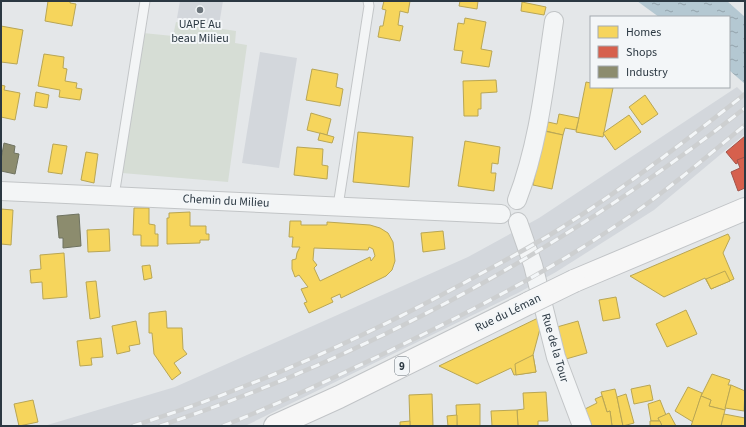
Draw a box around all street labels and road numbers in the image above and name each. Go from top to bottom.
street label: Chemin du Milieu [182,190,270,212]
street label: Rue du Léman [472,290,544,336]
street label: Rue de la Tour [537,311,573,385]
road number: 9 [395,357,409,375]

